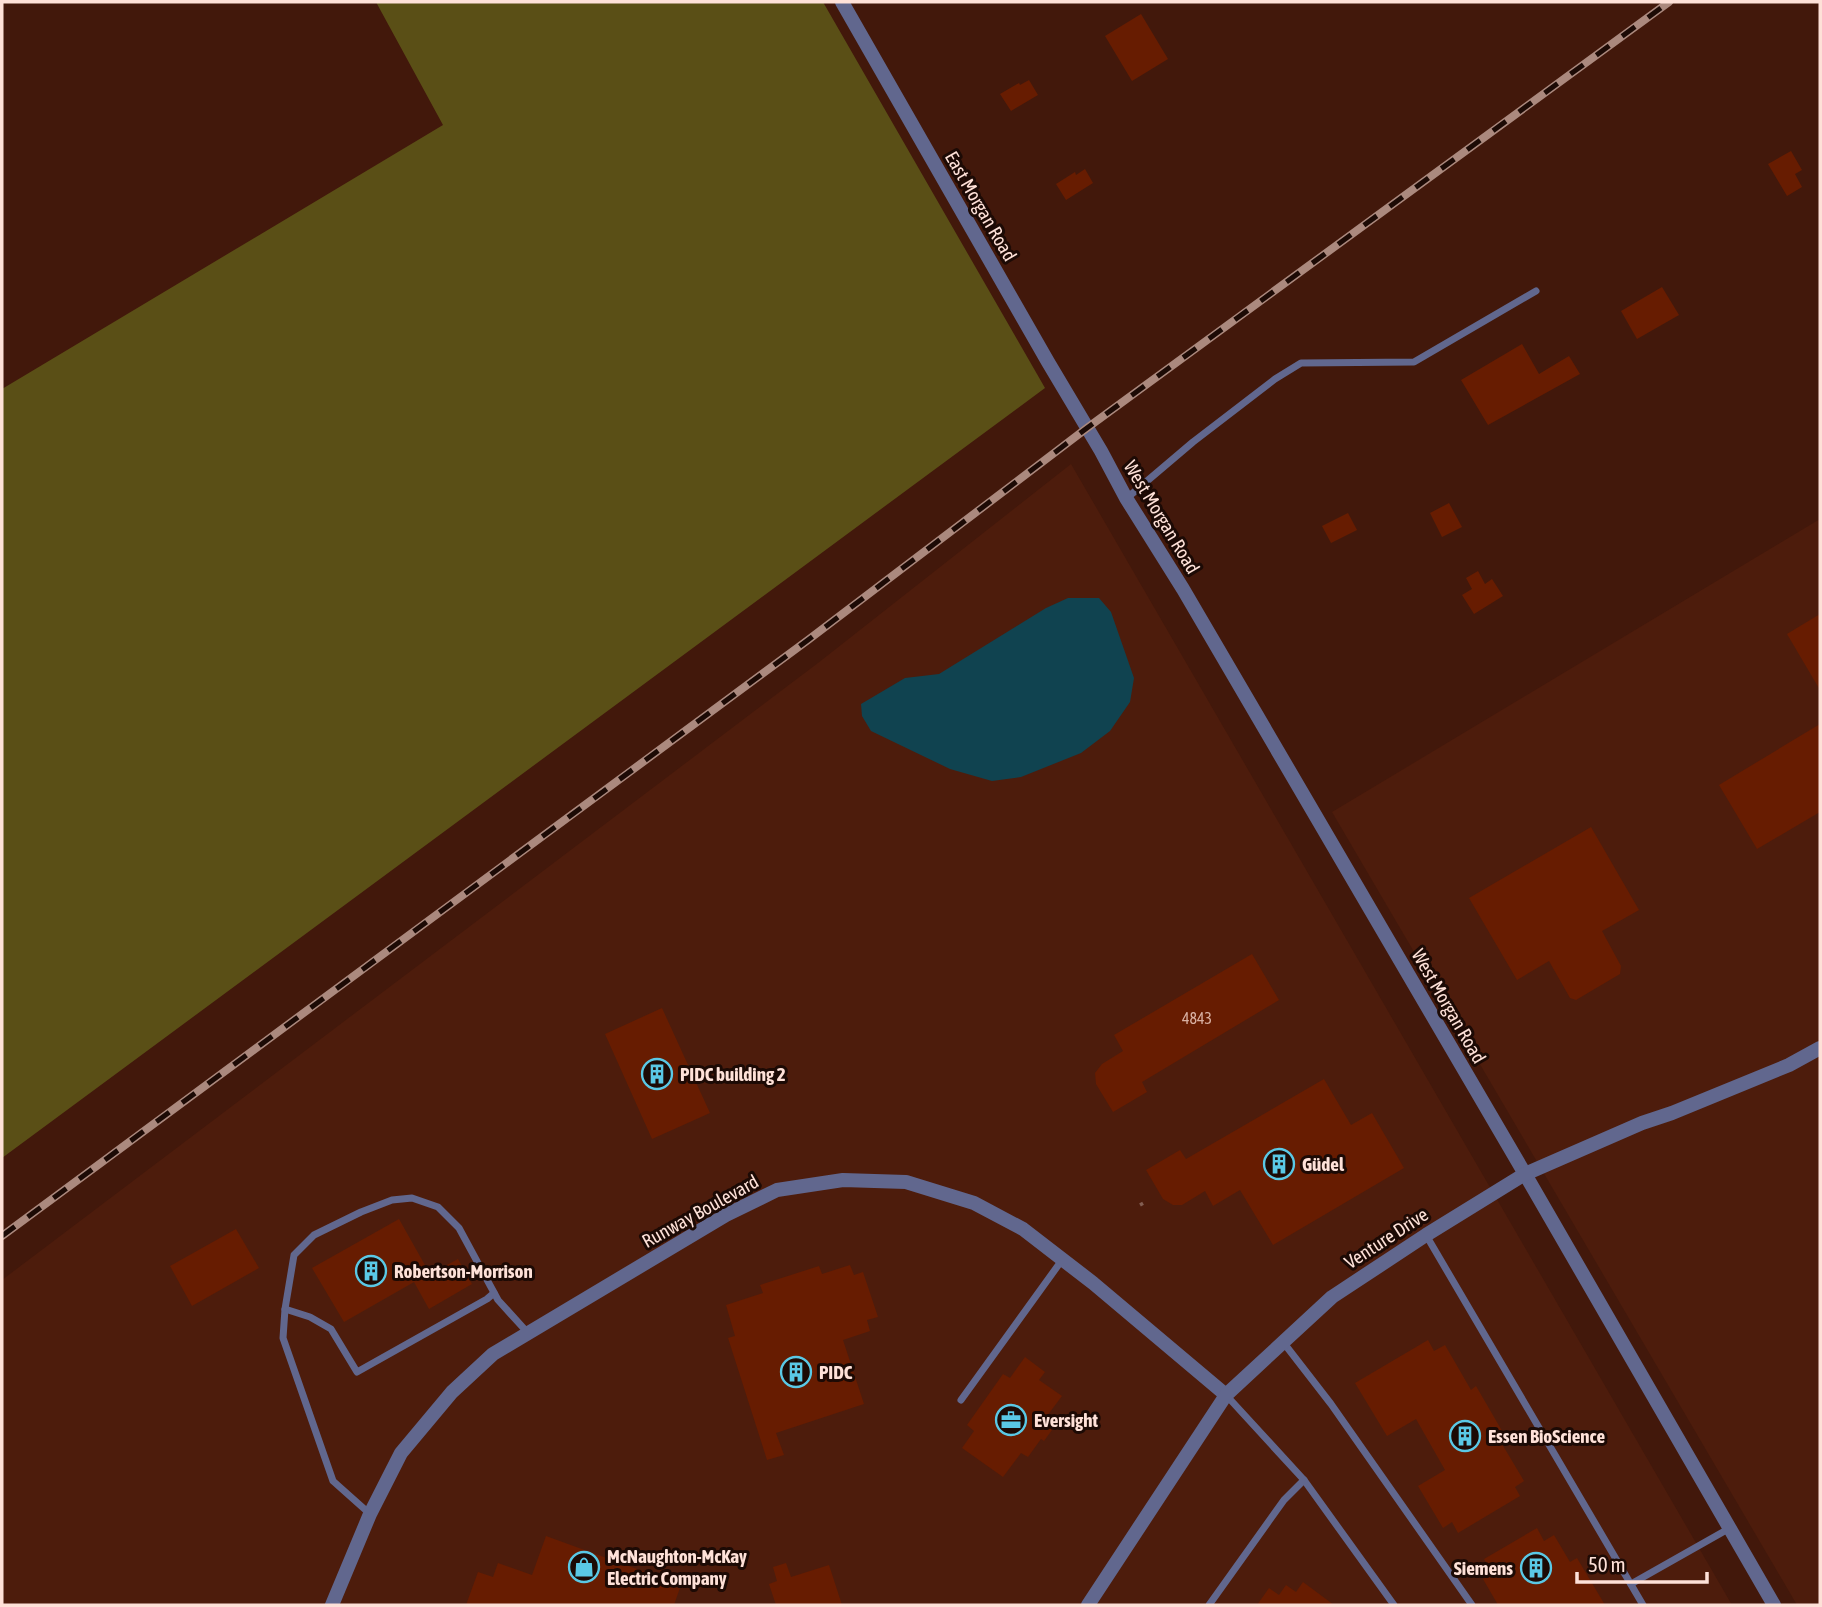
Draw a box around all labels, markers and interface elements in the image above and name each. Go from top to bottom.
street label: East Morgan Road [941,147,1021,265]
street label: West Morgan Road [1120,456,1204,578]
street label: West Morgan Road [1407,945,1491,1067]
house number: 4843 [1182,1009,1212,1027]
building icon: PIDC building 2 [640,1057,674,1091]
place label: PIDC building 2 [680,1063,786,1085]
building icon: Güdel [1262,1147,1296,1181]
place label: Güdel [1302,1153,1345,1175]
street label: Runway Boulevard [638,1170,762,1252]
street label: Venture Drive [1340,1203,1432,1273]
building icon: Robertson-Morrison [354,1254,388,1288]
place label: Robertson-Morrison [394,1260,533,1282]
building icon: PIDC [779,1355,813,1389]
place label: PIDC [819,1361,853,1383]
office icon: Eversight [994,1403,1028,1437]
place label: Eversight [1034,1409,1098,1431]
building icon: Essen BioScience [1448,1419,1482,1453]
place label: Essen BioScience [1488,1425,1606,1447]
scale bar [1577,1540,1706,1584]
place label: McNaughton-McKay Electric Company [607,1545,747,1589]
shop icon: McNaughton-McKay Electric Company [567,1550,601,1584]
building icon: Siemens [1519,1551,1553,1585]
text: 50 m [1588,1552,1626,1576]
place label: Siemens [1454,1557,1513,1579]

